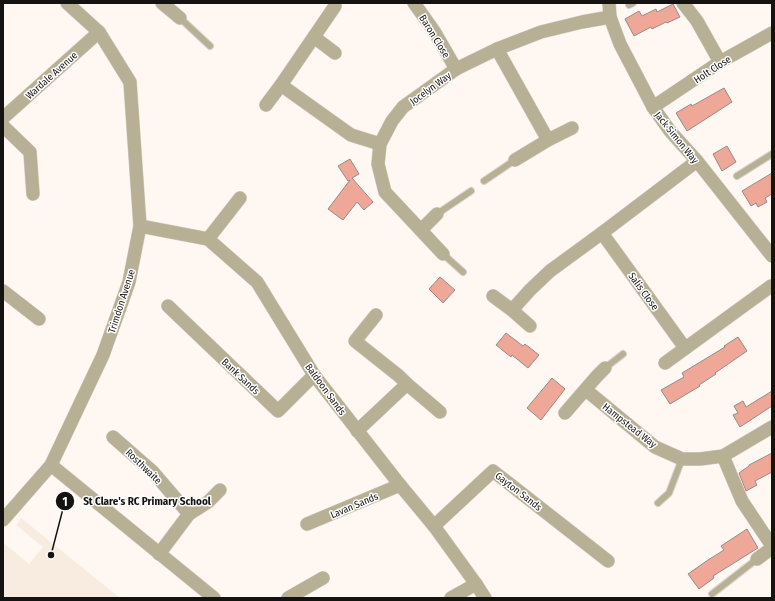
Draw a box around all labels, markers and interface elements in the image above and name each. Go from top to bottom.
street label: Baron Close [416,13,452,60]
street label: Wardale Avenue [23,49,80,102]
street label: Holt Close [692,53,733,86]
street label: Jocelyn Way [408,70,454,108]
street label: Jack Simon Way [652,109,701,166]
street label: Trimdon Avenue [106,268,138,335]
street label: Salis Close [626,270,661,313]
street label: Bank Sands [219,356,262,397]
street label: Baldoon Sands [302,361,348,418]
street label: Hampstead Way [600,401,659,451]
street label: Rosthwaite [123,447,164,487]
street label: Gayton Sands [493,470,544,514]
callout: St Clare's RC Primary School [55,490,219,513]
street label: Lavan Sands [329,490,380,521]
text: 1 [62,495,68,509]
text: St Clare's RC Primary School [83,495,212,508]

